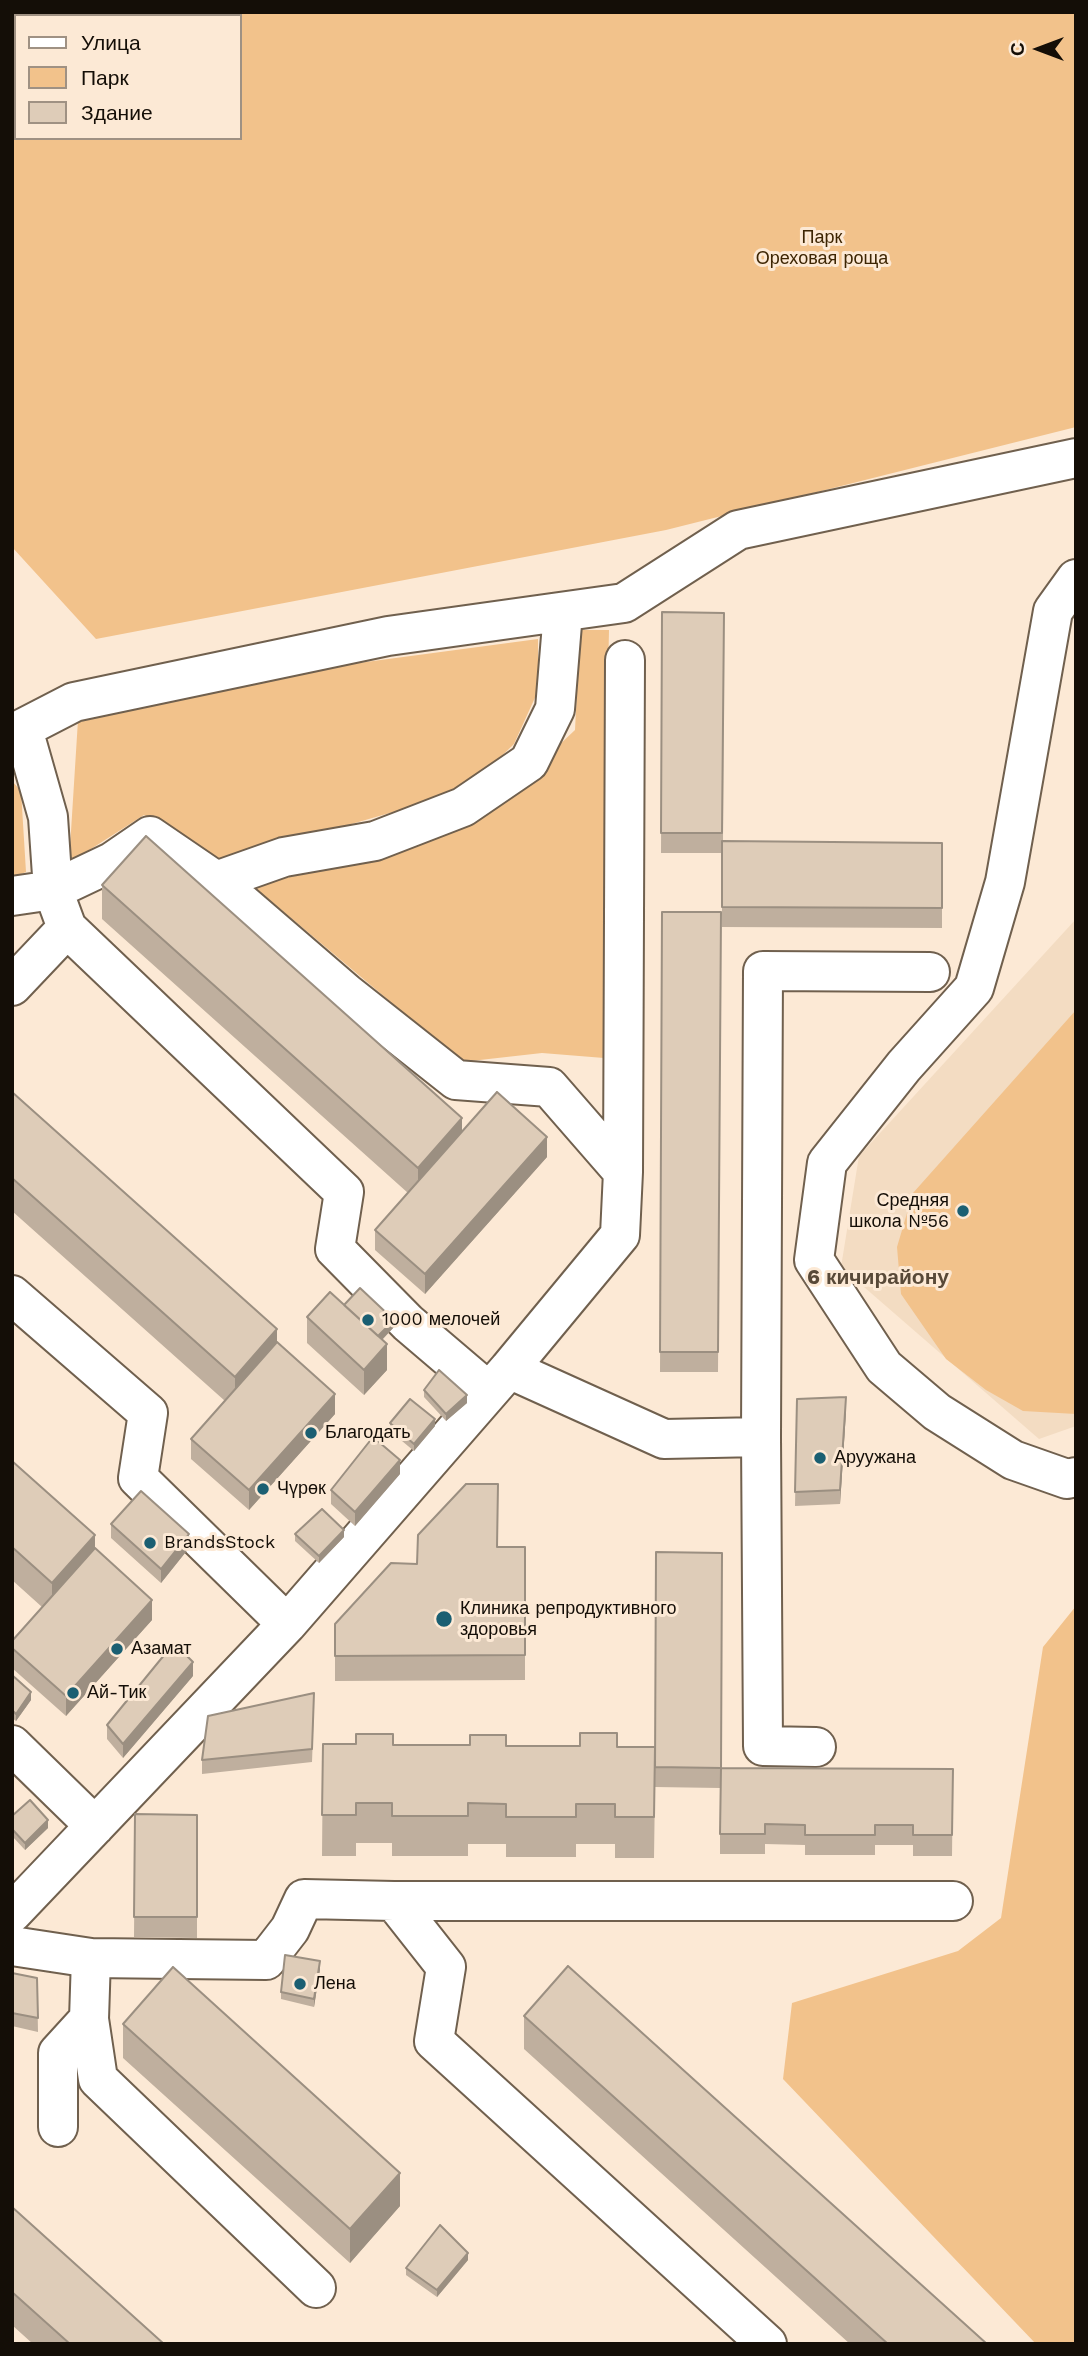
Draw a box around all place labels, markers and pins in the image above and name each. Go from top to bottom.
place label: Средняя школа №56 [849,1190,949,1232]
marker: Средняя школа №56 [955,1203,971,1219]
place label: 1000 мелочей [382,1309,500,1331]
marker: 1000 мелочей [360,1312,376,1328]
place label: Благодать [325,1422,411,1444]
marker: Благодать [303,1425,319,1441]
place label: Аруужана [834,1447,916,1469]
marker: Аруужана [812,1450,828,1466]
place label: Чүрөк [277,1478,326,1500]
marker: Чүрөк [255,1481,271,1497]
place label: BrandsStock [164,1532,275,1554]
marker: BrandsStock [142,1535,158,1551]
place label: Клиника репродуктивного здоровья [460,1598,676,1640]
marker: Клиника репродуктивного здоровья [434,1609,454,1629]
place label: Азамат [131,1638,192,1660]
marker: Азамат [109,1641,125,1657]
place label: Ай-Тик [87,1682,146,1704]
marker: Ай-Тик [65,1685,81,1701]
place label: Лена [314,1973,356,1995]
marker: Лена [292,1976,308,1992]

